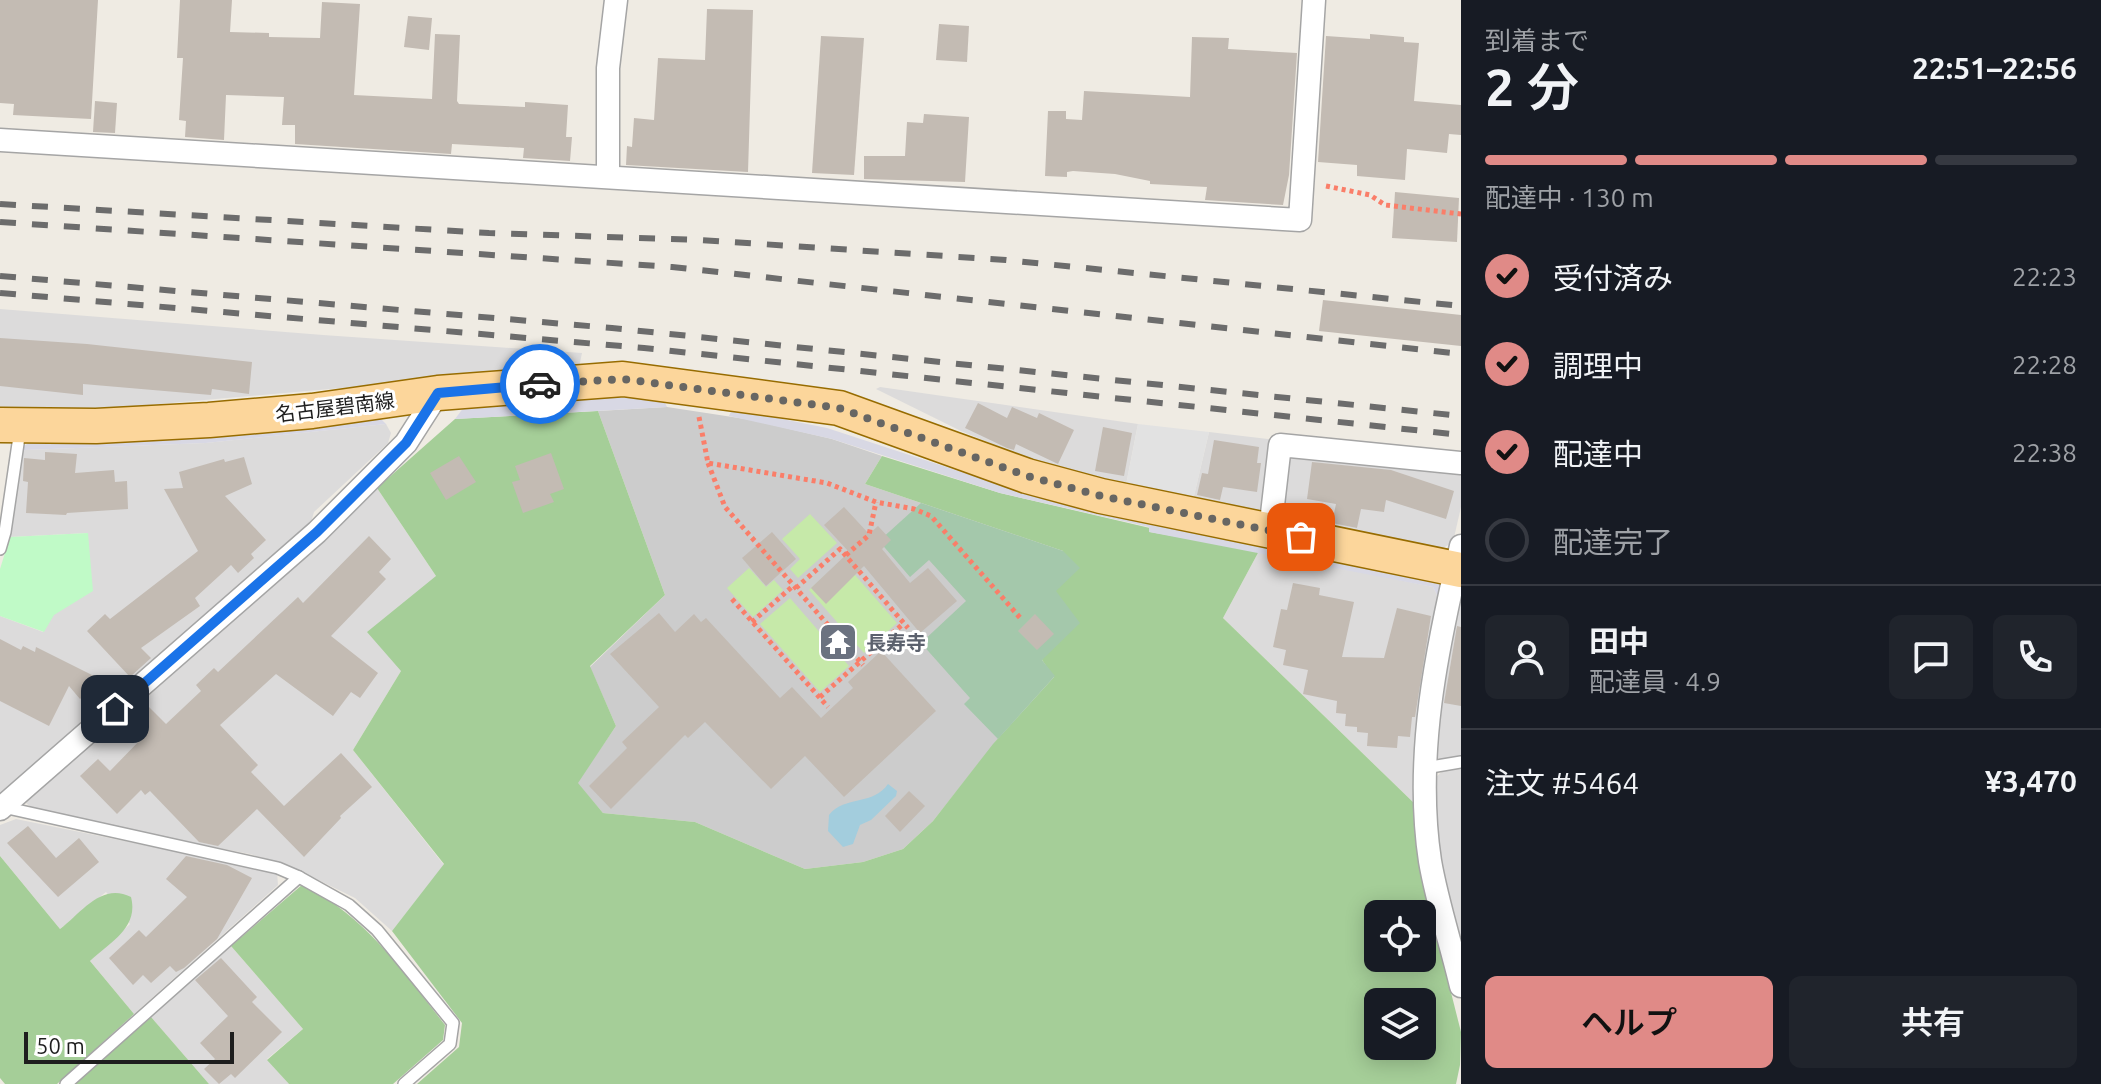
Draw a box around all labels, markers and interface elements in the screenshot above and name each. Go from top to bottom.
text: 到着まで [1485,26,1589,55]
text: 22:51–22:56 [1912,51,2077,85]
text: 2 分 [1485,58,1579,116]
text: 配達中 · 130 m [1485,183,1654,212]
icon: check [1485,254,1529,298]
text: 受付済み [1553,261,1673,295]
text: 22:23 [2012,262,2077,291]
icon: check [1485,342,1529,386]
courier [500,344,580,424]
text: 調理中 [1553,349,1643,383]
text: 22:28 [2012,350,2077,379]
icon: car [518,362,562,406]
street label: 名古屋碧南線 [274,388,396,426]
icon: check [1485,430,1529,474]
text: 配達中 [1553,437,1643,471]
text: 22:38 [2012,438,2077,467]
pin [1267,503,1335,571]
icon: bag [1279,515,1323,559]
text: 配達完了 [1553,525,1673,559]
button: person [1485,615,1569,699]
button: chat [1889,615,1973,699]
button: phone [1993,615,2077,699]
temple icon: 長寿寺 [817,621,859,663]
text: 田中 [1589,624,1649,658]
place label: 長寿寺 [866,631,926,654]
text: 配達員 · 4.9 [1589,667,1721,696]
pin [81,675,149,743]
icon: home [93,687,137,731]
text: ¥3,470 [1985,764,2077,798]
text: 注文 #5464 [1485,766,1639,800]
map controls [1364,900,1436,1060]
button: locate [1364,900,1436,972]
button: ヘルプ [1485,976,1773,1068]
button: 共有 [1789,976,2077,1068]
button: layers [1364,988,1436,1060]
scale bar [24,1028,234,1064]
text: 50 m [36,1033,85,1058]

